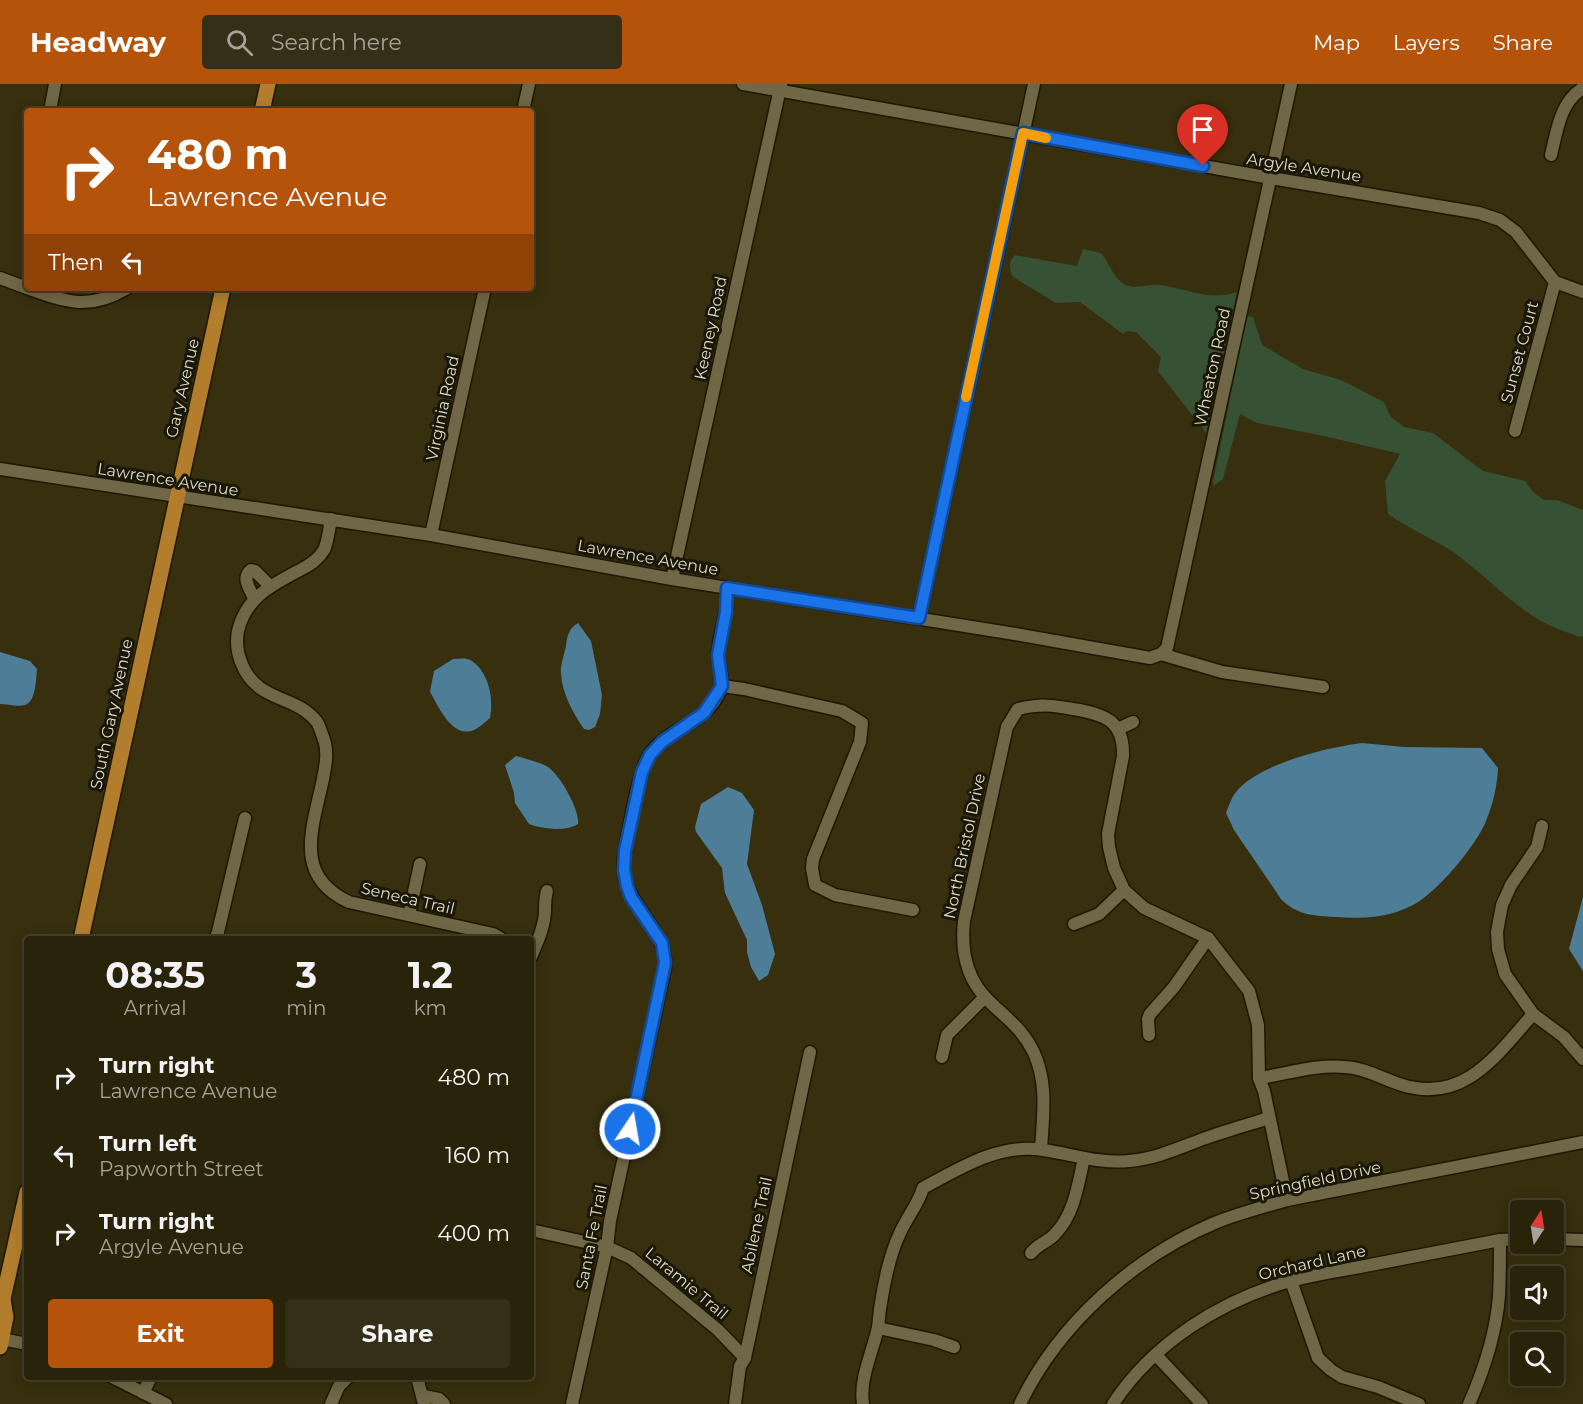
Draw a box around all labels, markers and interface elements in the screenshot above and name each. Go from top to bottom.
search box [202,15,622,69]
text: Headway [30,25,166,59]
icon: search [223,26,256,59]
text: Search here [271,29,402,56]
text: Map [1313,30,1360,55]
text: Layers [1393,30,1460,55]
text: Share [1493,30,1553,55]
pin [1177,104,1228,166]
icon: arrive [1186,113,1219,146]
text: 480 m [147,128,289,180]
icon: right [48,132,126,210]
street label: Argyle Avenue [1245,149,1363,186]
text: Lawrence Avenue [147,180,388,213]
icon: left [116,246,149,279]
text: Then [48,249,104,276]
street label: Keeney Road [690,275,731,382]
street label: Sunset Court [1497,299,1542,405]
street label: Wheaton Road [1191,306,1234,428]
street label: Gary Avenue [162,337,203,440]
street label: Virginia Road [422,354,463,463]
street label: Lawrence Avenue [96,459,240,500]
street label: Lawrence Avenue [576,536,720,579]
street label: South Gary Avenue [86,637,137,791]
street label: North Bristol Drive [940,772,989,921]
street label: Seneca Trail [359,878,457,918]
text: 08:35 [105,953,205,997]
text: 3 [296,953,317,997]
text: 1.2 [408,953,453,997]
text: Arrival [124,996,187,1020]
text: min [286,996,326,1020]
text: km [414,996,447,1020]
text: Turn right [99,1052,214,1079]
icon: right [48,1061,81,1094]
text: 480 m [438,1064,510,1091]
text: Lawrence Avenue [99,1079,277,1103]
position arrow [598,1097,662,1161]
text: Turn left [99,1130,197,1157]
icon: left [48,1139,81,1172]
text: 160 m [445,1142,510,1169]
text: Papworth Street [99,1157,264,1181]
street label: Springfield Drive [1248,1157,1382,1204]
street label: Abilene Trail [737,1175,776,1275]
street label: Santa Fe Trail [572,1183,611,1291]
north arrow [1510,1200,1564,1254]
map controls [1510,1200,1564,1386]
text: Turn right [99,1208,214,1235]
icon: right [48,1217,81,1250]
text: 400 m [437,1220,510,1247]
text: Argyle Avenue [99,1235,244,1259]
street label: Orchard Lane [1257,1241,1368,1284]
street label: Laramie Trail [642,1243,732,1323]
button: sound [1510,1266,1564,1320]
button: Exit [48,1299,273,1368]
button: Share [285,1299,510,1368]
button: search [1510,1332,1564,1386]

